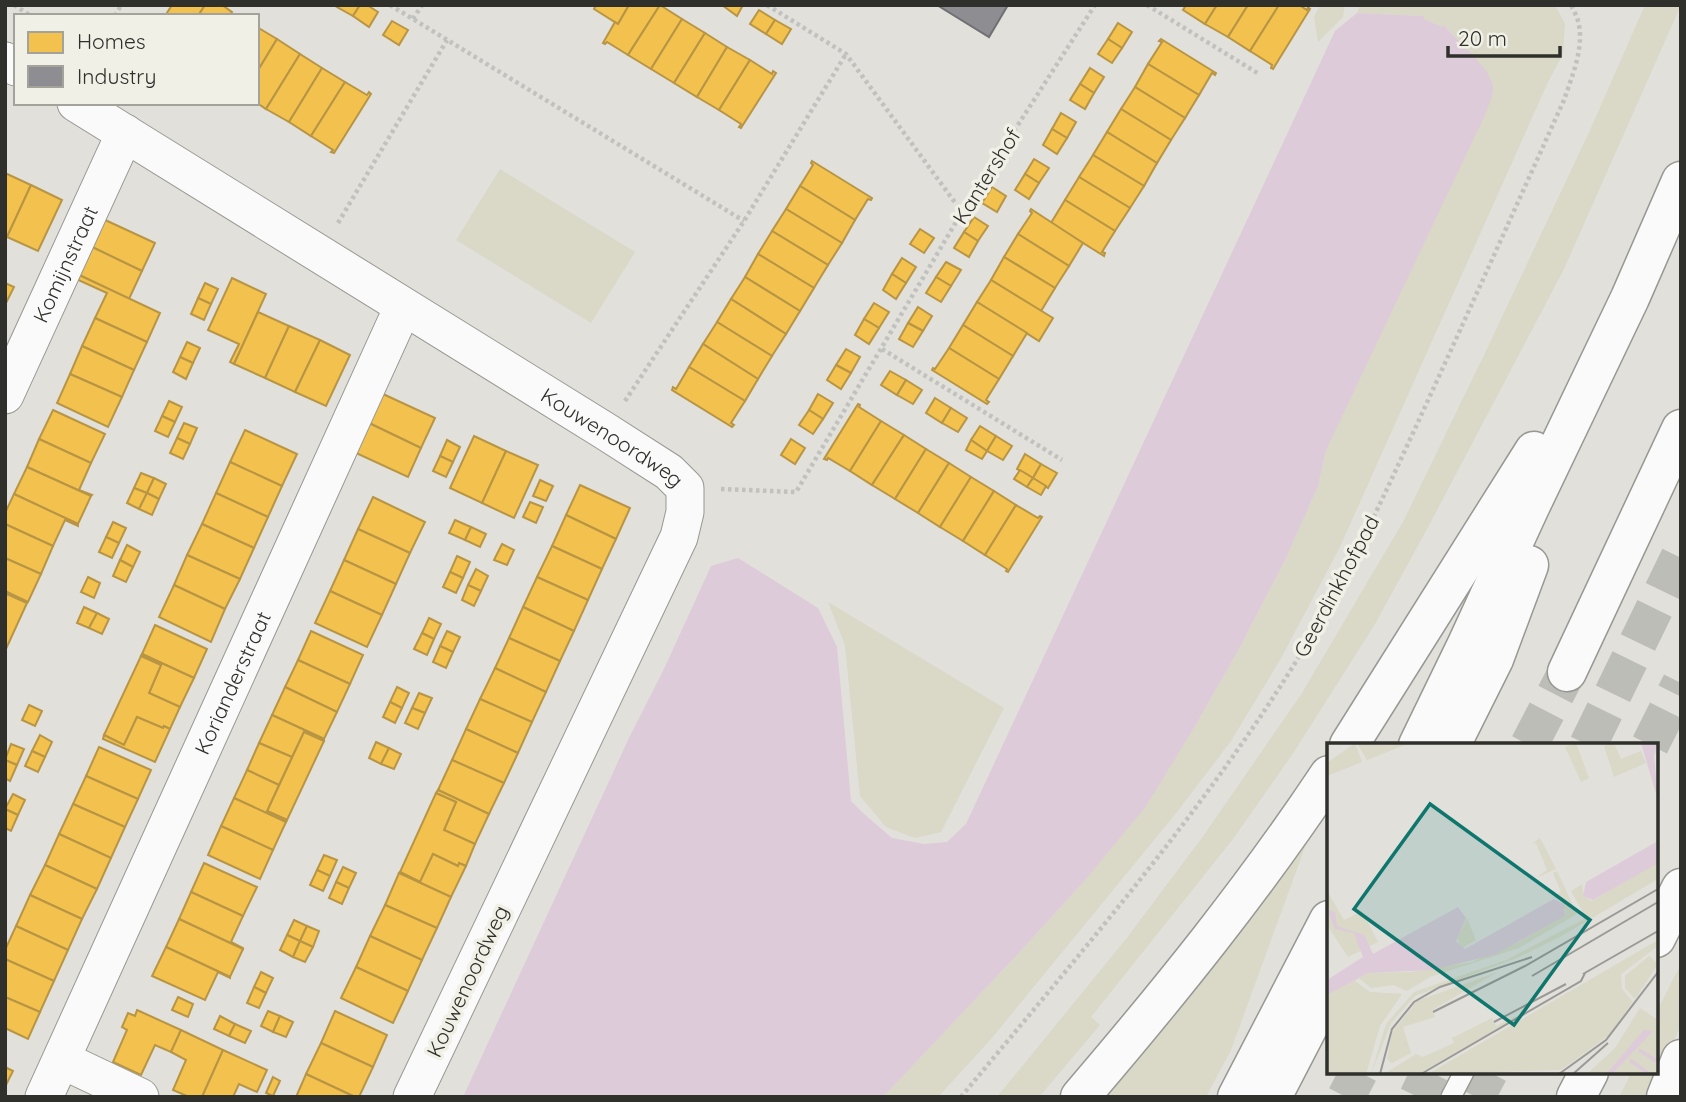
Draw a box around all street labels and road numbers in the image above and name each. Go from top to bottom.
street label: Kantershof [946,123,1026,229]
street label: Komijnstraat [27,202,103,327]
street label: Kouwenoordweg [536,382,689,492]
street label: Geerdinkhofpad [1288,511,1384,661]
street label: Korianderstraat [189,607,276,758]
street label: Kouwenoordweg [420,901,514,1061]

